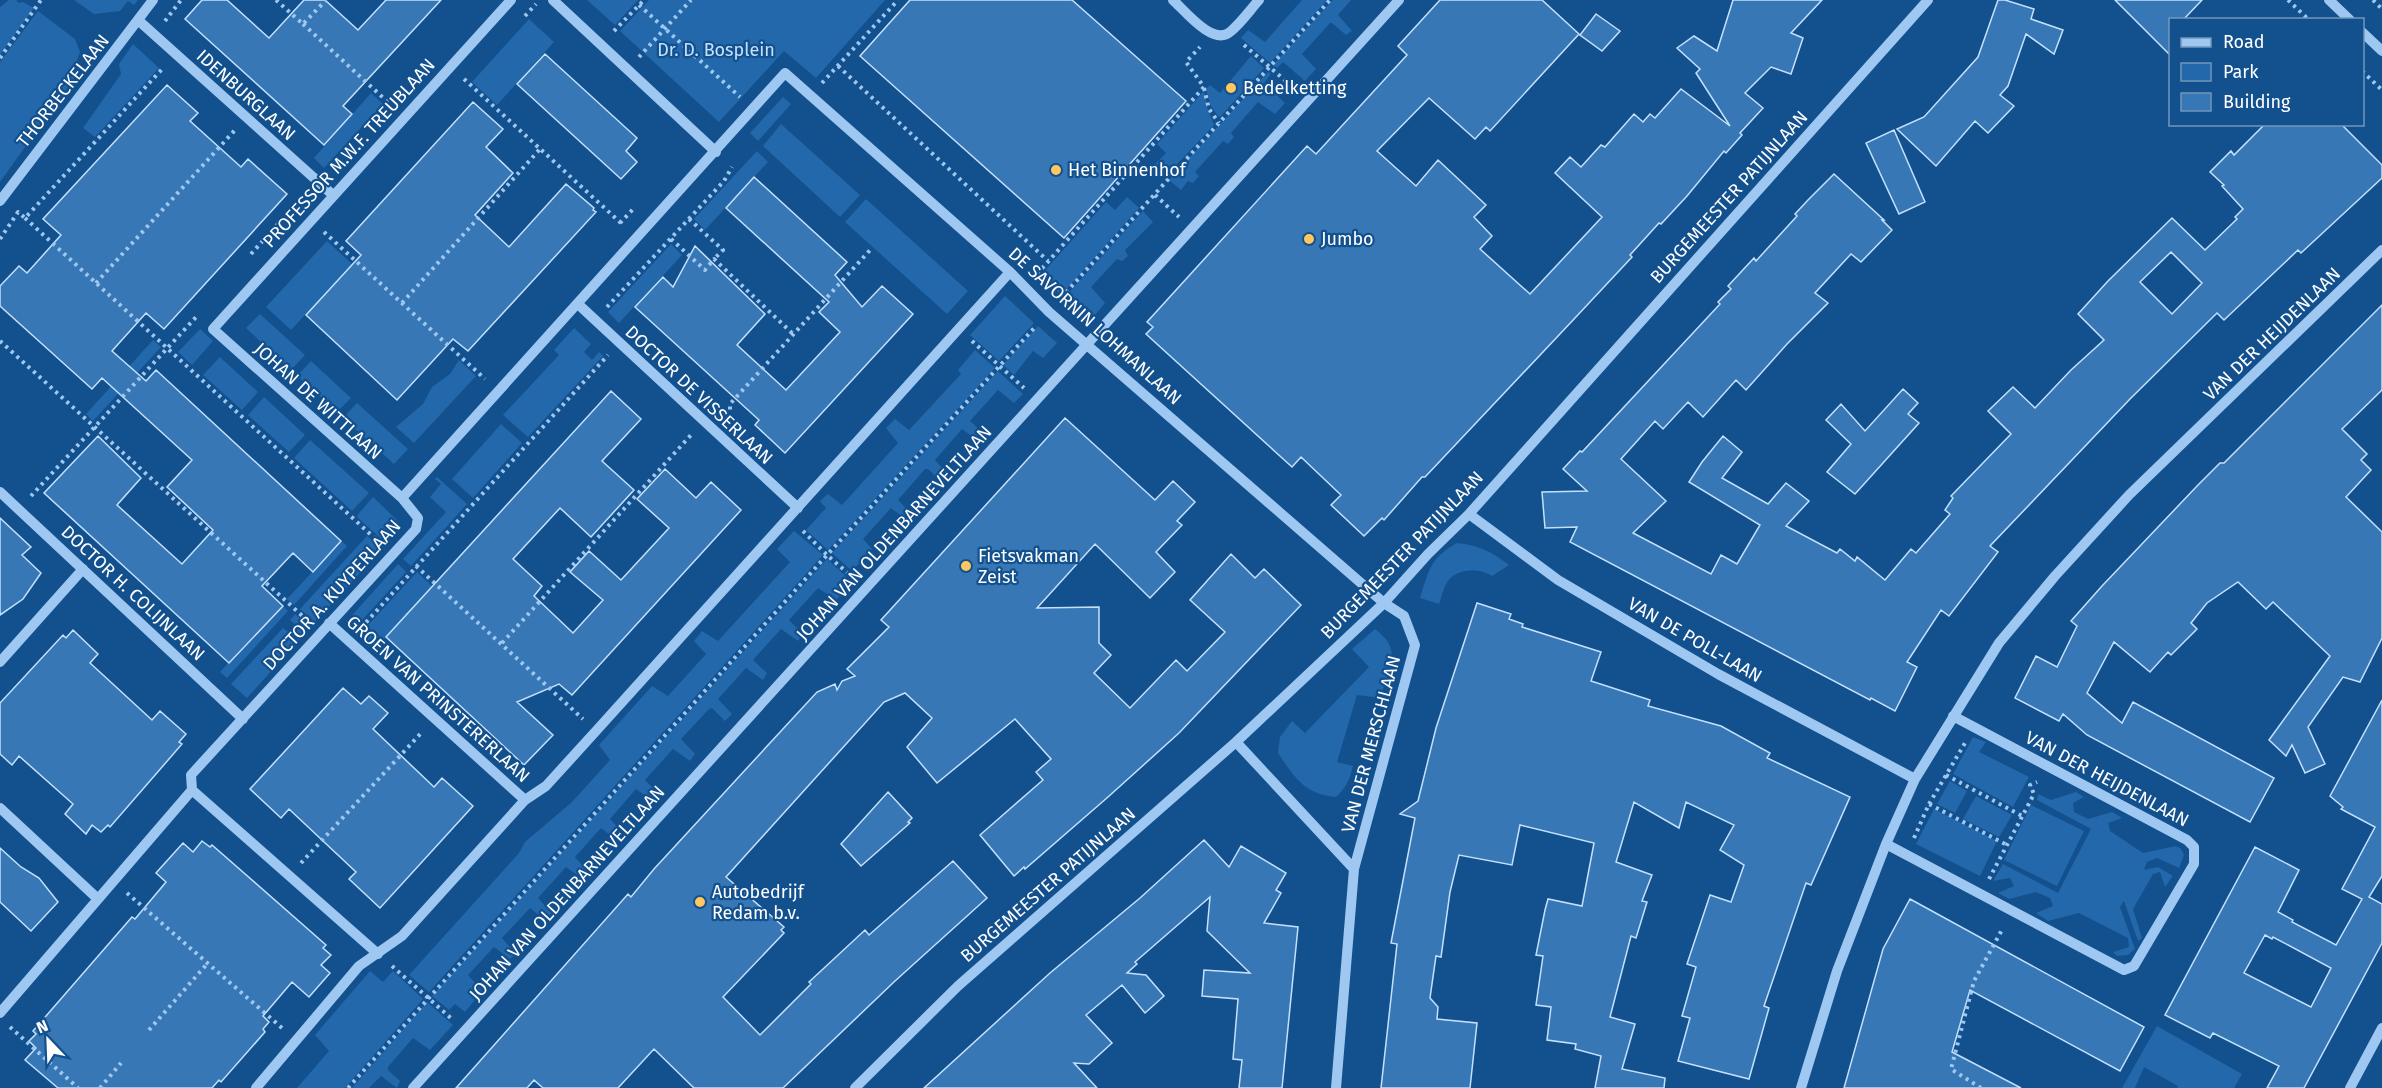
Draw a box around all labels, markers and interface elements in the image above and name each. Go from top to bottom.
legend [2169,18,2364,126]
street label: THORBECKELAAN [12,30,114,152]
text: Road [2223,31,2265,53]
park label: Dr. D. Bosplein [657,39,775,61]
street label: IDENBURGLAAN [192,45,300,145]
street label: PROFESSOR M.W.F. TREUBLAAN [258,54,440,252]
text: Park [2223,61,2259,83]
place label: Bedelketting [1243,77,1347,99]
marker: Bedelketting [1224,81,1238,95]
text: Building [2223,91,2291,113]
street label: BURGEMEESTER PATIJNLAAN [1646,106,1812,288]
place label: Het Binnenhof [1068,159,1188,181]
marker: Het Binnenhof [1049,163,1063,177]
place label: Jumbo [1321,228,1374,250]
marker: Jumbo [1302,232,1316,246]
street label: DE SAVORNIN LOHMANLAAN [1004,243,1186,409]
street label: VAN DER HEIJDENLAAN [2199,263,2345,405]
street label: DOCTOR DE VISSERLAAN [621,321,777,469]
street label: JOHAN DE WITTLAAN [250,338,386,464]
street label: JOHAN VAN OLDENBARNEVELTLAAN [792,421,996,645]
street label: BURGEMEESTER PATIJNLAAN [1316,467,1488,643]
street label: DOCTOR A. KUYPERLAAN [258,515,406,675]
street label: DOCTOR H. COLIJNLAAN [57,521,209,665]
place label: Fietsvakman Zeist [978,545,1079,588]
marker: Fietsvakman Zeist [959,559,973,573]
street label: VAN DE POLL-LAAN [1624,593,1766,687]
street label: GROEN VAN PRINSTERERLAAN [342,611,534,787]
street label: VAN DER MERSCHLAAN [1337,653,1405,835]
street label: VAN DER HEIJDENLAAN [2021,727,2193,831]
street label: JOHAN VAN OLDENBARNEVELTLAAN [465,781,669,1005]
street label: BURGEMEESTER PATIJNLAAN [956,803,1140,967]
place label: Autobedrijf Redam b.v. [712,881,806,924]
marker: Autobedrijf Redam b.v. [693,895,707,909]
north arrow [18,1010,78,1070]
text: N [34,1016,51,1037]

